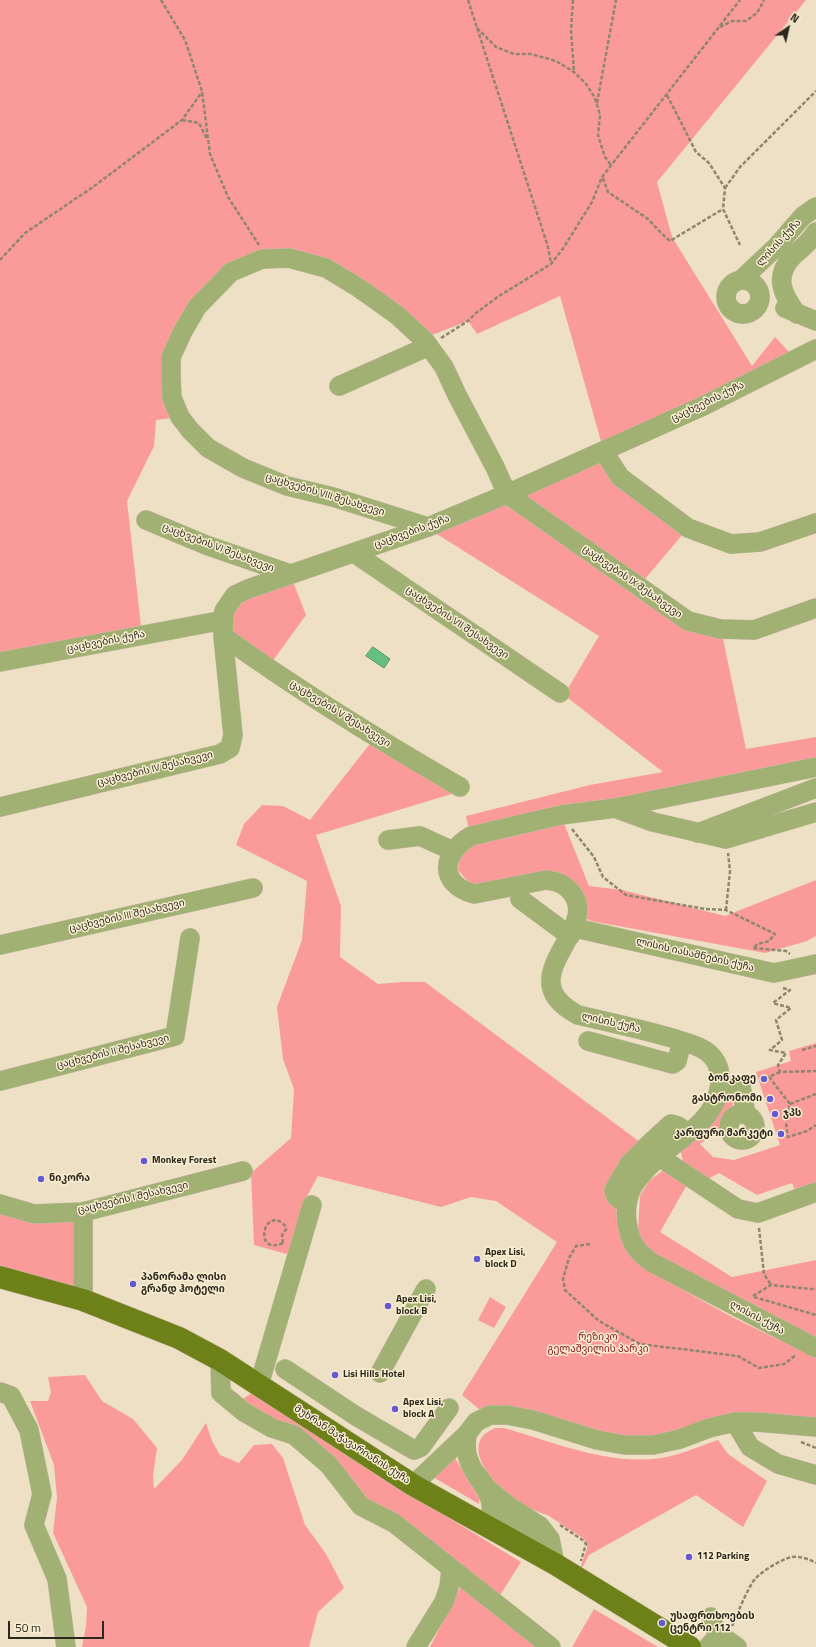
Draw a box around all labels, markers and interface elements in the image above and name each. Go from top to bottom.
north arrow [768,8,808,48]
text: N [787,9,802,27]
street label: ლისის ქუჩა [754,217,804,269]
street label: ცაცხვების ქუჩა [670,379,746,425]
street label: ცაცხვების VIII შესახვევი [264,471,386,519]
street label: ცაცხვების ქუჩა [373,513,451,551]
street label: ცაცხვების VI შესახვევი [160,521,276,575]
street label: ცაცხვების IX შესახვევი [580,543,684,621]
street label: ცაცხვების VII შესახვევი [403,584,511,662]
street label: ცაცხვების ქუჩა [66,629,146,655]
street label: ცაცხვების V შესახვევი [287,678,393,750]
street label: ცაცხვების IV შესახვევი [96,749,214,789]
street label: ცაცხვების III შესახვევი [68,897,186,935]
street label: ლისის იასამნების ქუჩა [635,936,755,974]
street label: ლისის ქუჩა [580,1010,642,1036]
street label: ცაცხვების II შესახვევი [56,1032,170,1072]
place label: ბონკაფე [708,1073,756,1085]
marker: ბონკაფე [759,1074,769,1084]
place label: გასტრონომი [692,1093,762,1105]
marker: გასტრონომი [765,1094,775,1104]
place label: ჯპს [783,1108,801,1120]
marker: ჯპს [770,1109,780,1119]
place label: კარფური მარკეტი [674,1128,773,1140]
marker: კარფური მარკეტი [776,1129,786,1139]
place label: Monkey Forest [152,1155,216,1167]
marker: Monkey Forest [139,1156,149,1166]
place label: ნიკორა [49,1173,90,1185]
marker: ნიკორა [36,1174,46,1184]
street label: ცაცხვების I შესახვევი [77,1179,189,1217]
place label: Apex Lisi, block D [485,1247,526,1270]
marker: Apex Lisi, block D [472,1254,482,1264]
place label: პანორამა ლისი გრანდ ჰოტელი [141,1272,226,1296]
marker: პანორამა ლისი გრანდ ჰოტელი [128,1279,138,1289]
place label: Apex Lisi, block B [396,1294,437,1318]
street label: ლისის ქუჩა [728,1299,786,1337]
marker: Apex Lisi, block B [383,1301,393,1311]
park label: რეზიკო გელაშვილის პარკი [547,1332,649,1356]
place label: Lisi Hills Hotel [343,1369,405,1381]
marker: Lisi Hills Hotel [330,1370,340,1380]
place label: Apex Lisi, block A [403,1397,444,1420]
street label: მუხრან მაჭავარიანის ქუჩა [292,1403,412,1487]
marker: Apex Lisi, block A [390,1404,400,1414]
place label: 112 Parking [697,1551,749,1563]
marker: 112 Parking [684,1552,694,1562]
place label: უსაფრთხოების ცენტრი 112 [670,1611,754,1634]
scale bar [10,1613,106,1639]
text: 50 m [15,1618,41,1637]
marker: უსაფრთხოების ცენტრი 112 [657,1618,667,1628]

